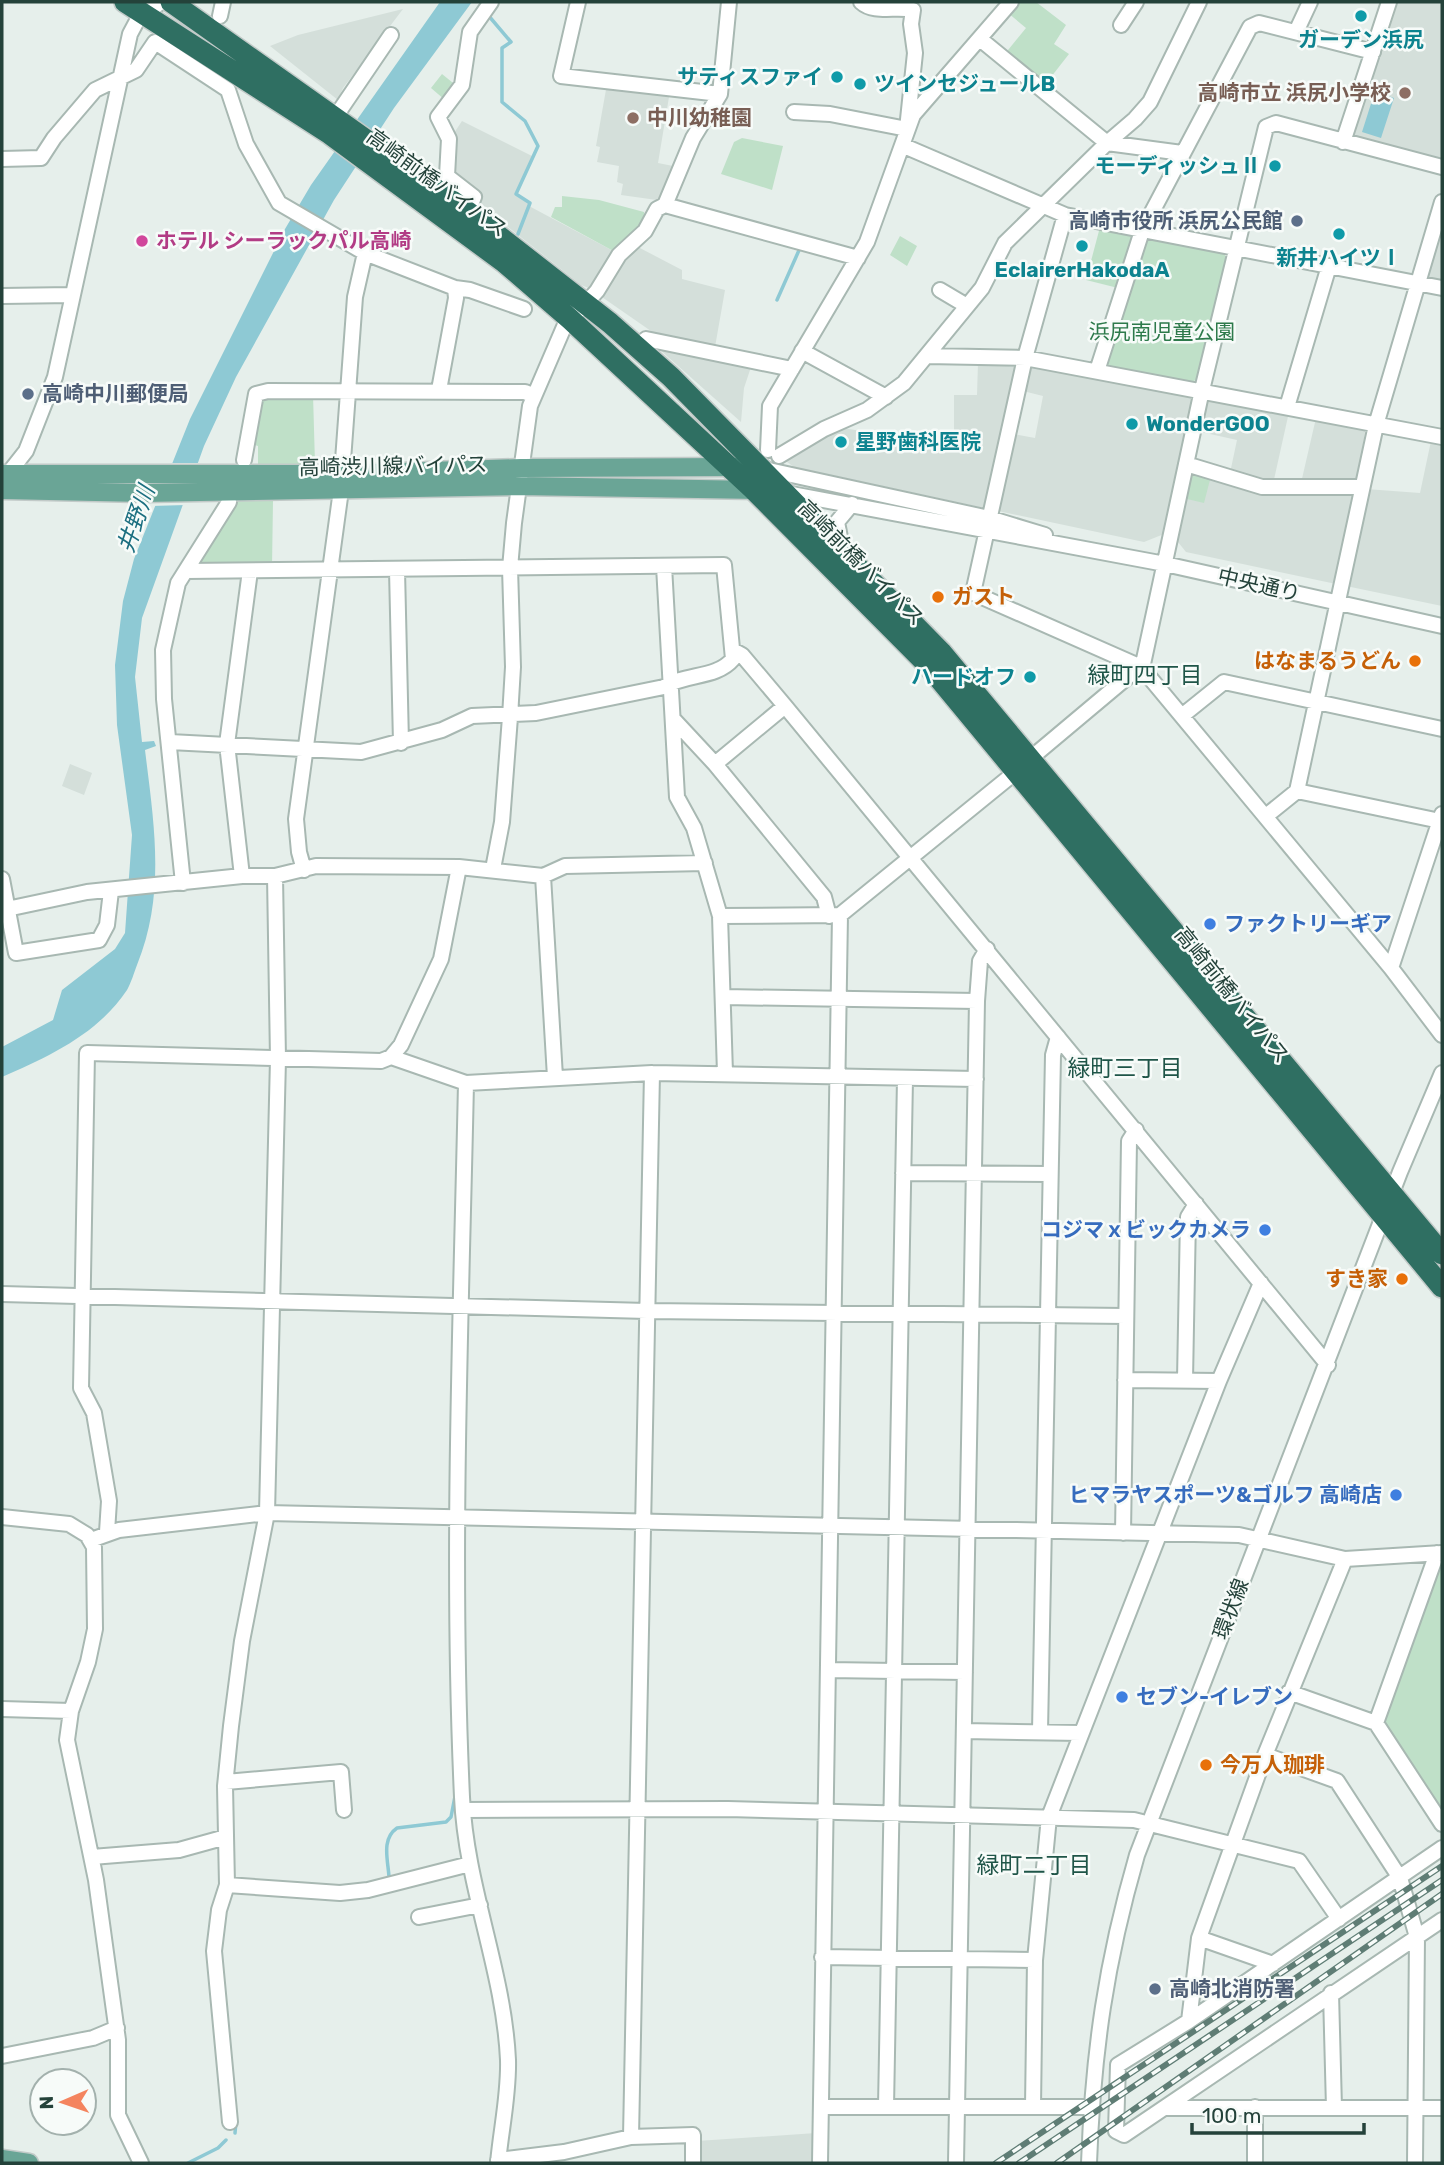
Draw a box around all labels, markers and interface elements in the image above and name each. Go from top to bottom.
marker: ガーデン浜尻 [1353,8,1369,24]
place label: ガーデン浜尻 [1298,27,1424,52]
place label: サティスファイ [677,64,823,89]
marker: サティスファイ [829,69,845,85]
place label: ツインセジュールB [874,71,1055,96]
marker: ツインセジュールB [852,76,868,92]
place label: 高崎市立 浜尻小学校 [1198,80,1391,105]
marker: 高崎市立 浜尻小学校 [1397,85,1413,101]
place label: 中川幼稚園 [647,105,752,130]
marker: 中川幼稚園 [625,110,641,126]
street label: 高崎前橋バイパス [362,123,512,242]
place label: モーディッシュⅡ [1094,153,1261,178]
marker: モーディッシュⅡ [1267,158,1283,174]
place label: 高崎市役所 浜尻公民館 [1069,208,1283,233]
marker: 高崎市役所 浜尻公民館 [1289,213,1305,229]
marker: 新井ハイツⅠ [1331,226,1347,242]
place label: ホテル シーラックパル高崎 [156,228,411,253]
marker: ホテル シーラックパル高崎 [134,233,150,249]
marker: EclairerHakodaA [1074,238,1090,254]
place label: 新井ハイツⅠ [1276,245,1402,270]
place label: EclairerHakodaA [995,257,1169,282]
park label: 浜尻南児童公園 [1089,319,1236,344]
place label: 高崎中川郵便局 [42,381,189,406]
marker: 高崎中川郵便局 [20,386,36,402]
place label: WonderGOO [1146,411,1270,436]
marker: WonderGOO [1124,416,1140,432]
place label: 星野歯科医院 [855,429,981,454]
marker: 星野歯科医院 [833,434,849,450]
street label: 高崎渋川線バイパス [298,451,487,480]
water label: 井野川 [112,479,161,556]
street label: 高崎前橋バイパス [793,495,929,631]
street label: 中央通り [1215,563,1303,606]
place label: ガスト [952,584,1015,609]
marker: ガスト [930,589,946,605]
place label: はなまるうどん [1254,648,1401,673]
marker: はなまるうどん [1407,653,1423,669]
district label: 緑町四丁目 [1088,661,1203,689]
place label: ハードオフ [911,664,1016,689]
marker: ハードオフ [1022,669,1038,685]
place label: ファクトリーギア [1224,911,1392,936]
marker: ファクトリーギア [1202,916,1218,932]
street label: 高崎前橋バイパス [1170,922,1295,1068]
district label: 緑町三丁目 [1068,1054,1183,1082]
place label: コジマｘビックカメラ [1041,1217,1251,1242]
marker: コジマｘビックカメラ [1257,1222,1273,1238]
place label: すき家 [1325,1266,1388,1291]
marker: すき家 [1394,1271,1410,1287]
place label: ヒマラヤスポーツ&ゴルフ 高崎店 [1068,1482,1382,1507]
marker: ヒマラヤスポーツ&ゴルフ 高崎店 [1388,1487,1404,1503]
street label: 環状線 [1208,1575,1253,1643]
place label: セブン-イレブン [1136,1684,1293,1709]
marker: セブン-イレブン [1114,1689,1130,1705]
place label: 今万人珈琲 [1220,1752,1325,1777]
marker: 今万人珈琲 [1198,1757,1214,1773]
district label: 緑町二丁目 [977,1851,1092,1879]
place label: 高崎北消防署 [1169,1976,1295,2001]
marker: 高崎北消防署 [1147,1981,1163,1997]
north arrow [28,2067,98,2137]
scale bar [1192,2092,1364,2136]
text: N [35,2095,58,2110]
text: 100 m [1202,2103,1261,2128]

